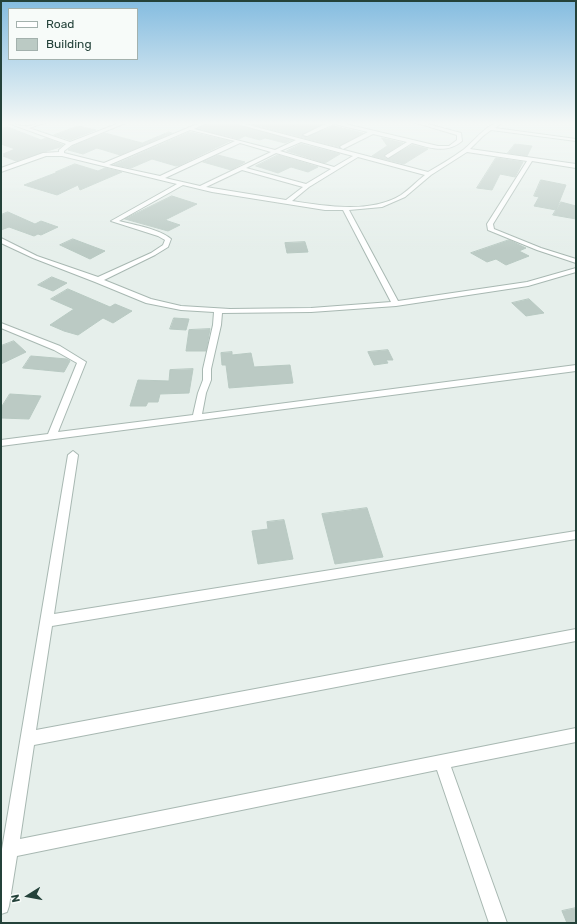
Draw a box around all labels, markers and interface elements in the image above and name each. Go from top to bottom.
legend [8,8,138,60]
text: Road [46,17,74,31]
text: Building [46,37,92,51]
north arrow [8,876,48,916]
text: N [9,893,23,904]

